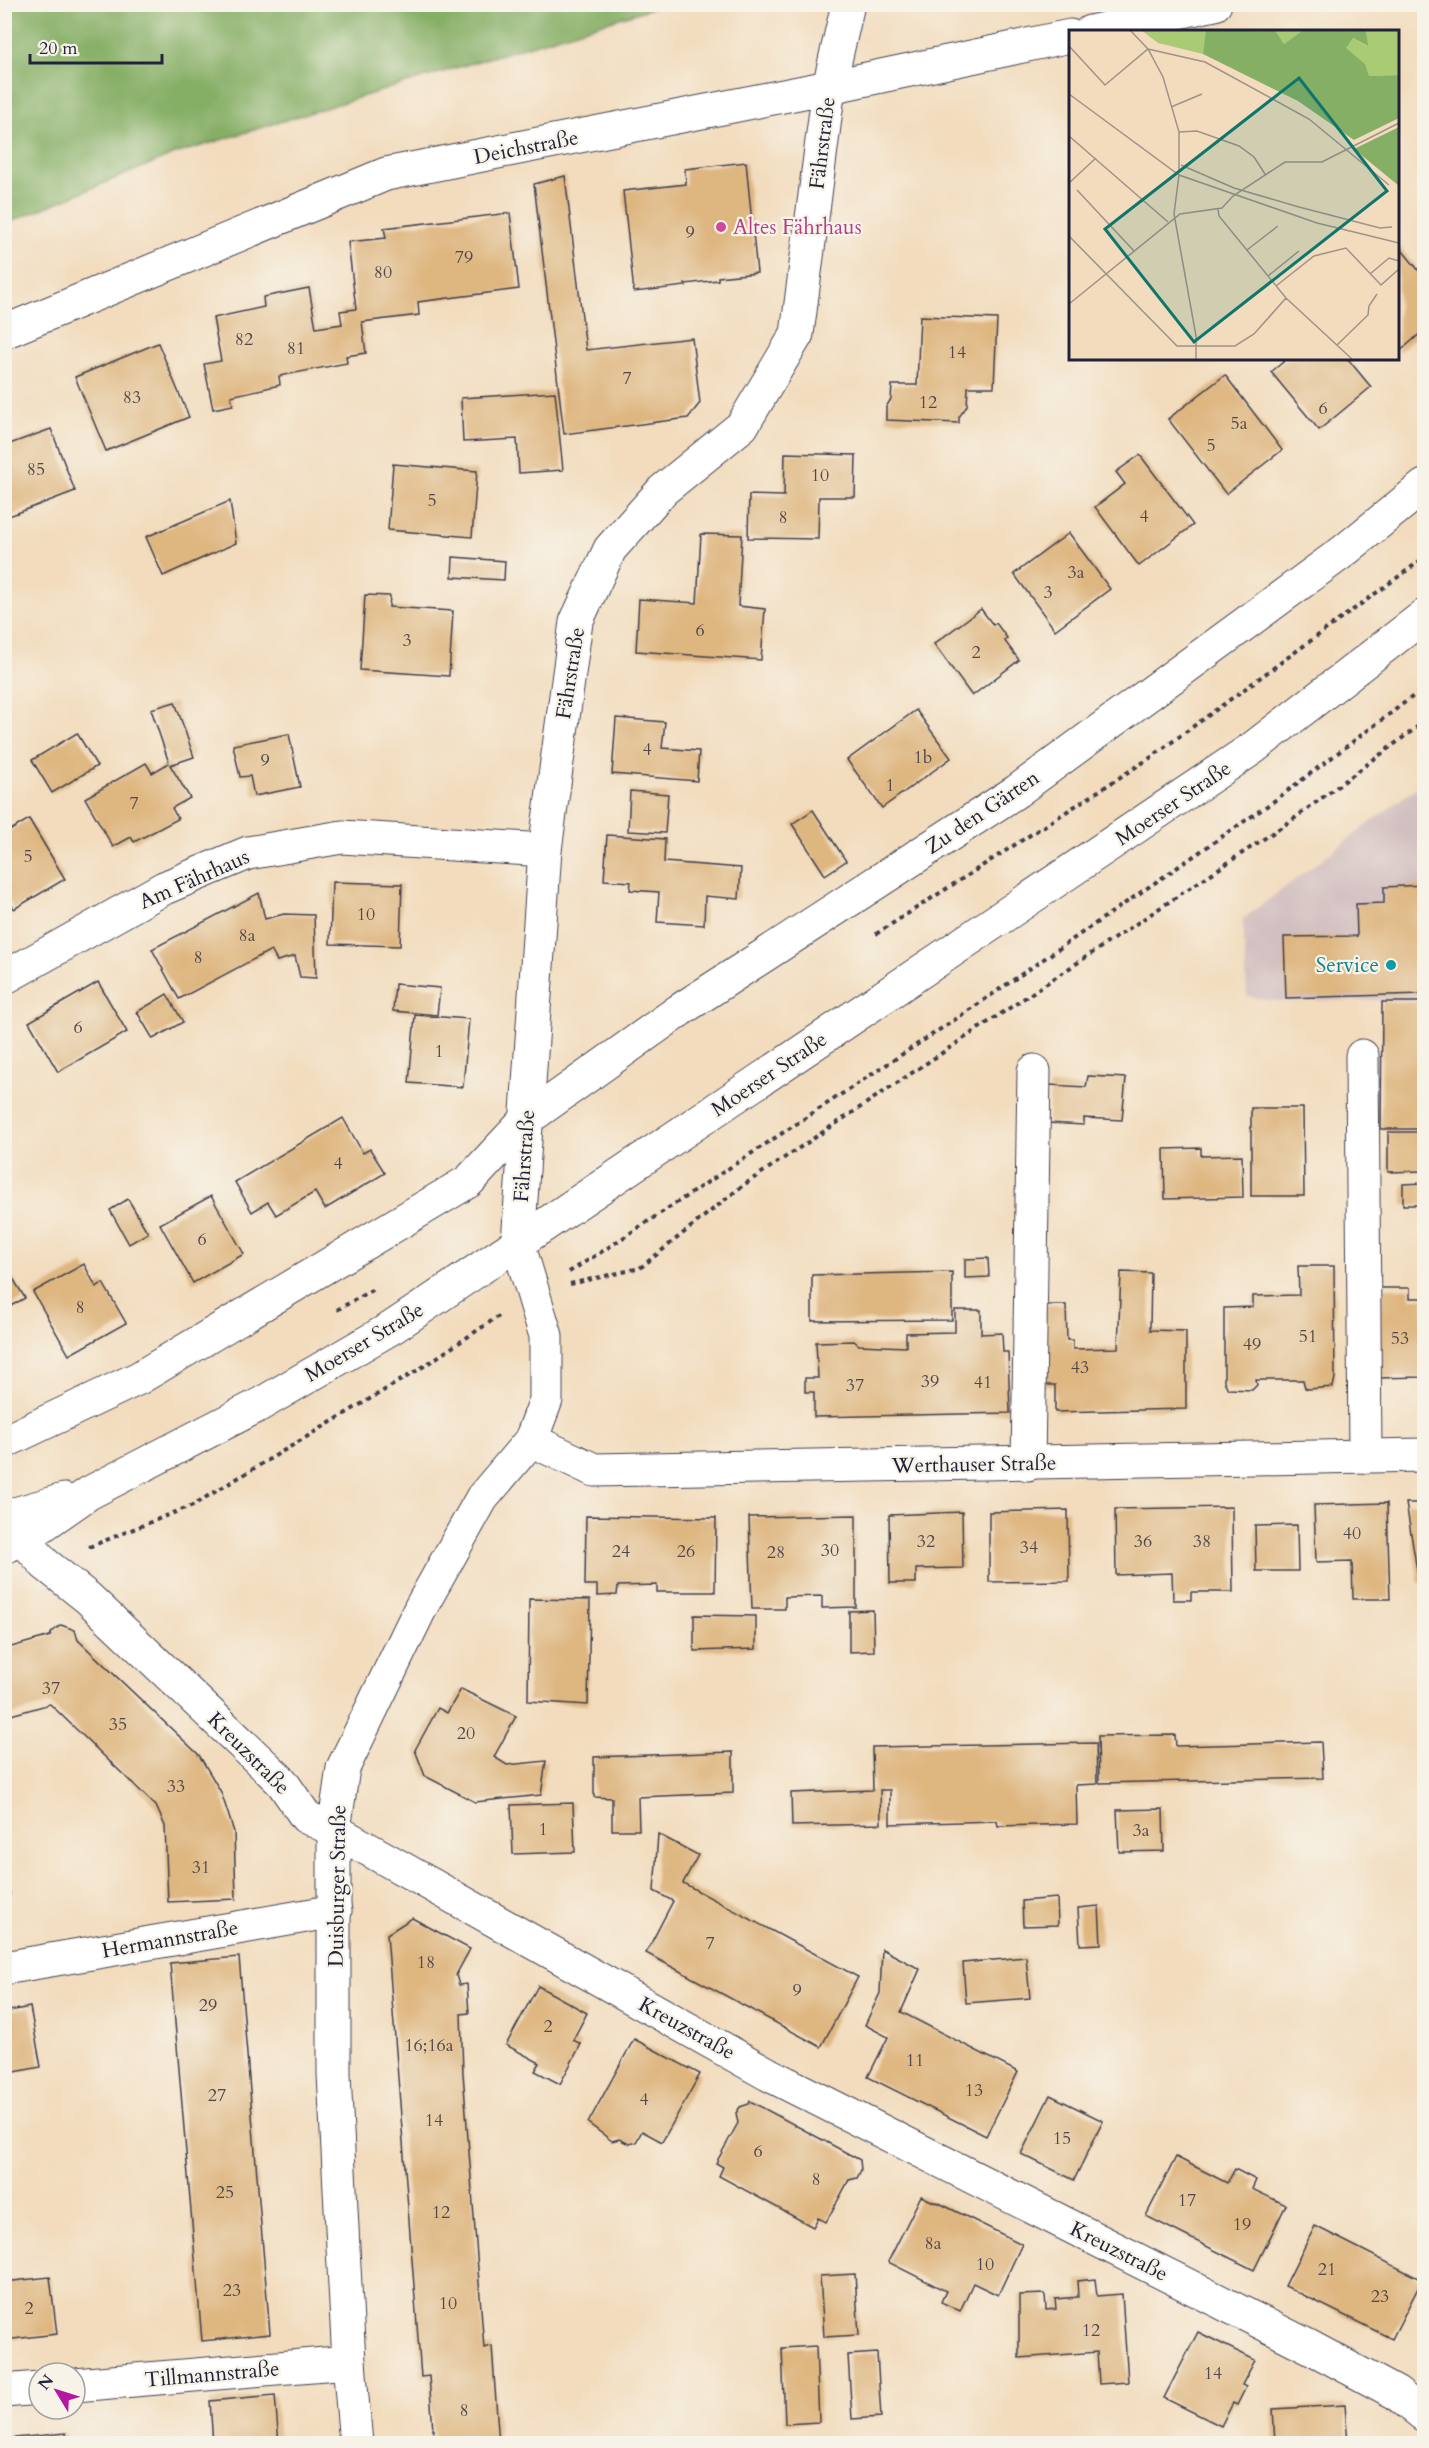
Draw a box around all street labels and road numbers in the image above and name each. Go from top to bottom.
street label: Fährstraße [802,95,843,191]
street label: Deichstraße [471,123,581,172]
street label: Fährstraße [549,625,592,721]
street label: Moerser Straße [1110,754,1237,853]
street label: Zu den Gärten [919,763,1045,861]
street label: Am Fährhaus [134,842,254,917]
street label: Moerser Straße [706,1025,833,1124]
street label: Fährstraße [507,1109,542,1203]
street label: Moerser Straße [299,1295,429,1389]
street label: Werthauser Straße [890,1449,1057,1480]
street label: Kreuzstraße [201,1706,296,1801]
street label: Duisburger Straße [322,1805,353,1968]
street label: Hermannstraße [100,1913,241,1966]
street label: Kreuzstraße [633,1990,740,2067]
street label: Kreuzstraße [1065,2214,1173,2288]
street label: Tillmannstraße [143,2354,281,2395]

